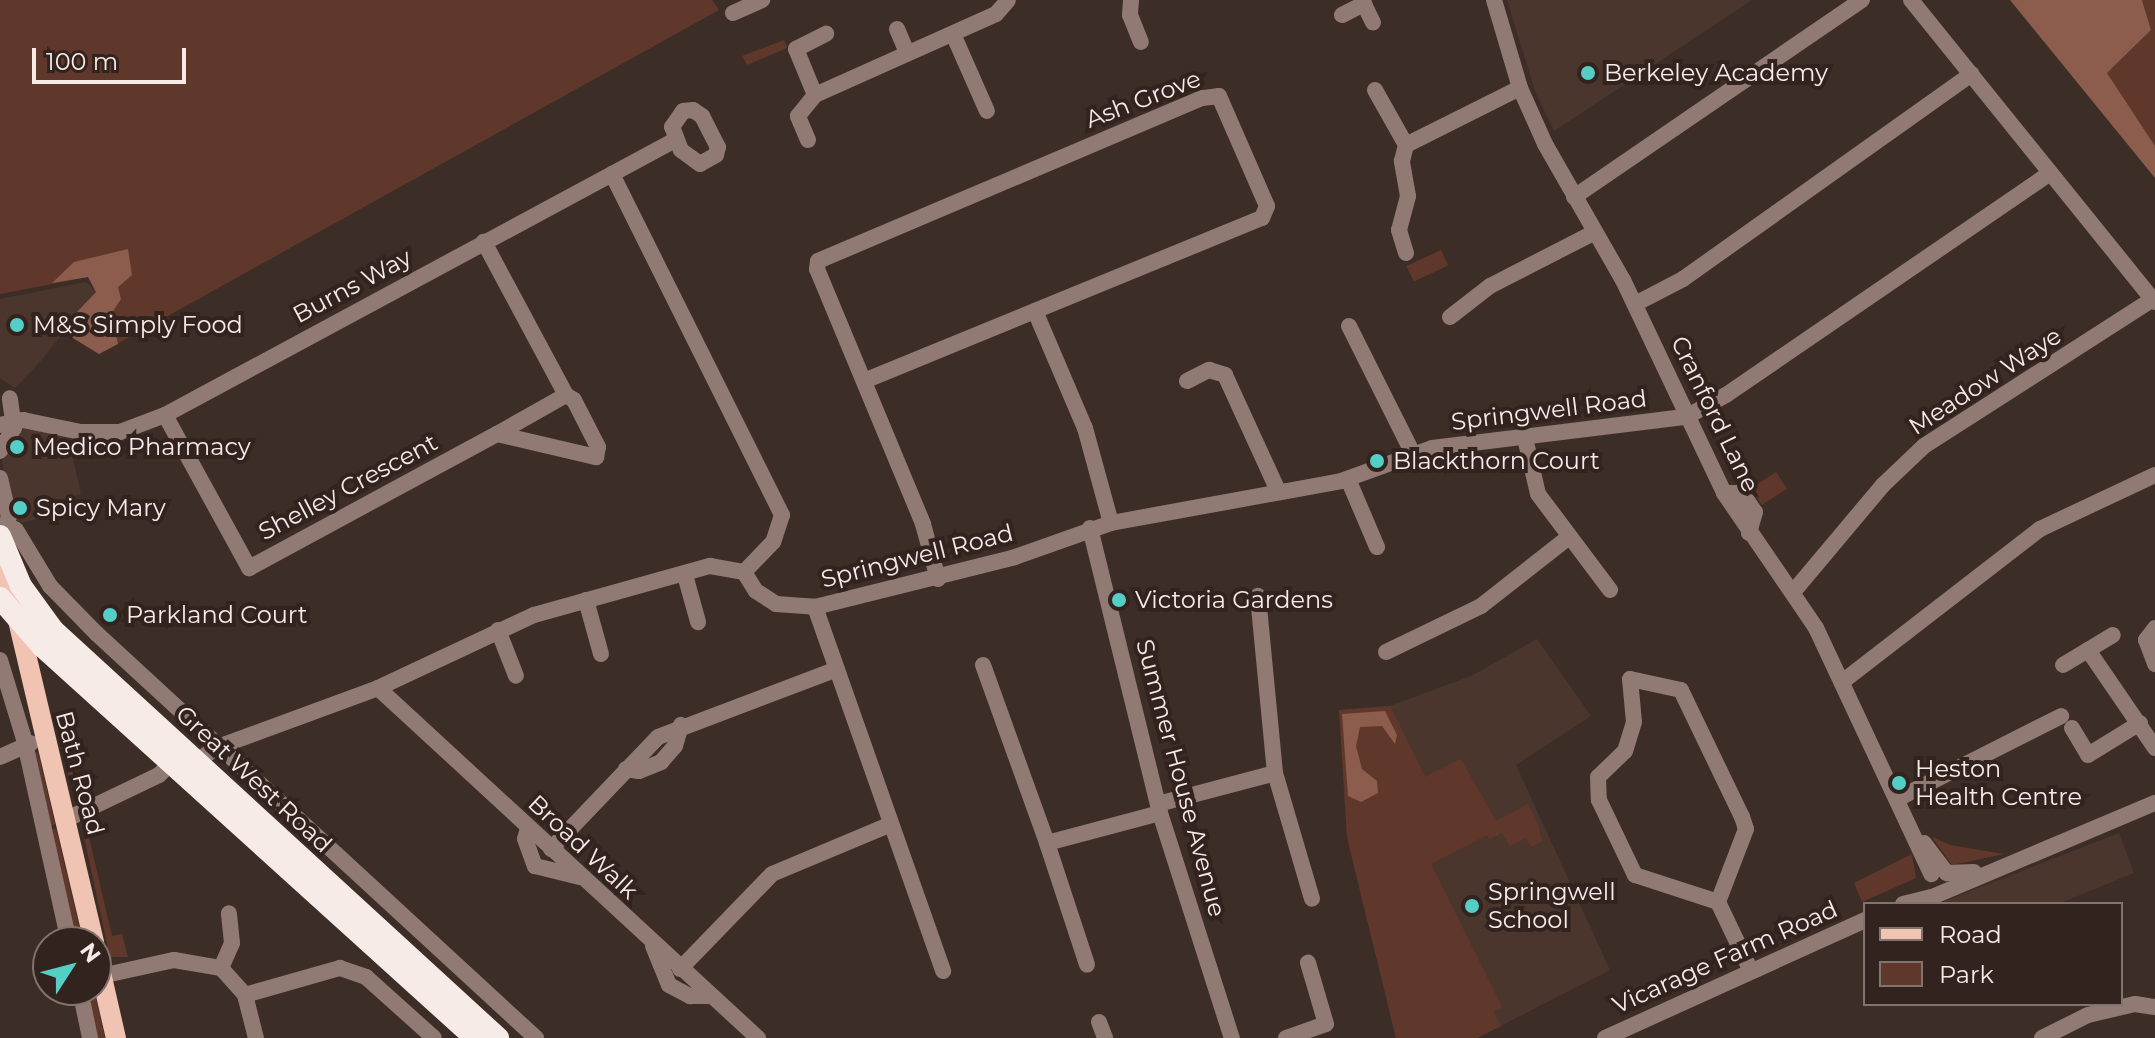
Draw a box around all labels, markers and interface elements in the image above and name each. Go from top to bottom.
scale bar [36,32,190,82]
text: 100 m [46,47,118,76]
place label: Berkeley Academy [1604,59,1828,87]
street label: Ash Grove [1081,64,1205,134]
marker: Berkeley Academy [1579,64,1597,82]
street label: Burns Way [288,243,416,329]
place label: M&S Simply Food [33,311,243,339]
marker: M&S Simply Food [8,316,26,334]
street label: Meadow Waye [1903,321,2067,441]
street label: Cranford Lane [1665,331,1765,497]
street label: Springwell Road [1450,384,1648,436]
street label: Shelley Crescent [254,428,442,546]
place label: Medico Pharmacy [33,433,251,461]
marker: Medico Pharmacy [8,438,26,456]
place label: Blackthorn Court [1393,447,1600,475]
marker: Blackthorn Court [1368,452,1386,470]
place label: Spicy Mary [36,494,166,522]
marker: Spicy Mary [11,499,29,517]
street label: Springwell Road [818,518,1016,594]
place label: Victoria Gardens [1135,586,1333,614]
marker: Victoria Gardens [1110,591,1128,609]
place label: Parkland Court [126,601,308,629]
marker: Parkland Court [101,606,119,624]
street label: Summer House Avenue [1130,636,1232,920]
street label: Great West Road [170,699,338,859]
street label: Bath Road [50,708,110,838]
place label: Heston Health Centre [1915,755,2082,811]
marker: Heston Health Centre [1890,774,1908,792]
street label: Broad Walk [522,789,644,905]
place label: Springwell School [1488,878,1616,934]
street label: Vicarage Farm Road [1608,894,1842,1020]
marker: Springwell School [1463,897,1481,915]
legend [1863,902,2123,1006]
text: Road [1939,920,2002,949]
north arrow [32,926,112,1006]
text: N [74,938,106,968]
text: Park [1939,960,1994,989]

